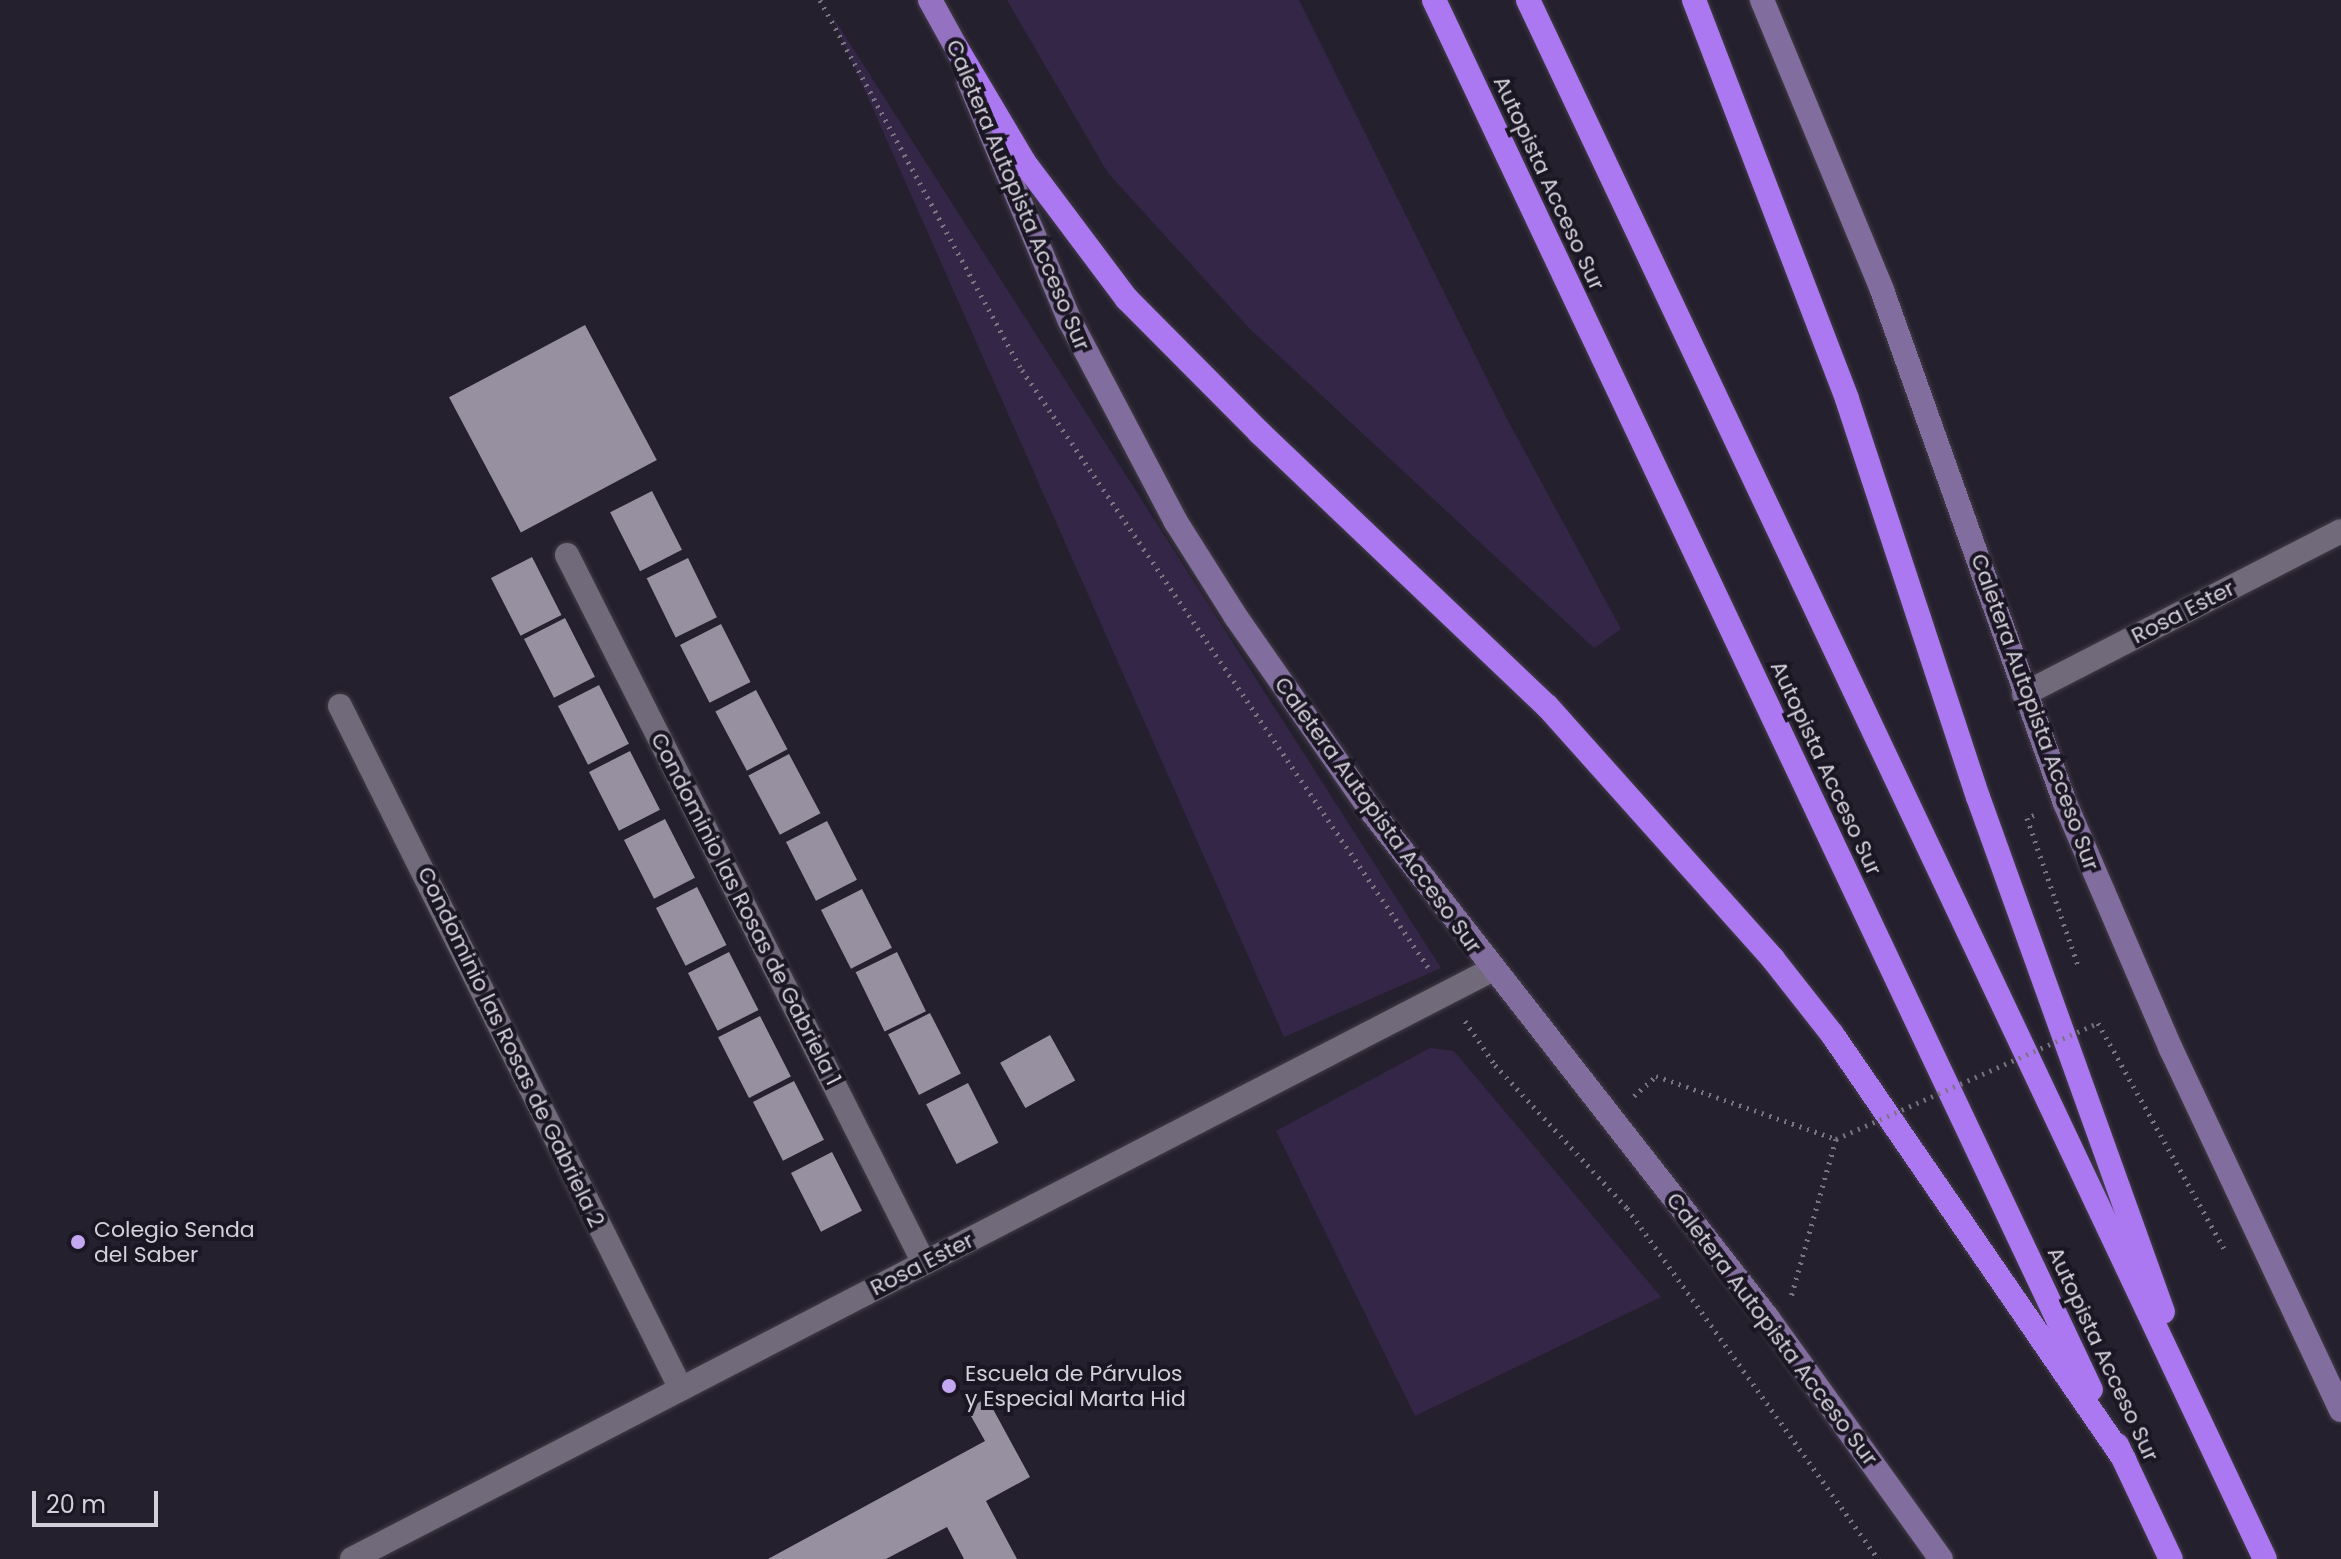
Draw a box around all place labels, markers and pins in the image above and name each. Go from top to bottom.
place label: Colegio Senda del Saber [94,1216,255,1268]
marker: Colegio Senda del Saber [69,1233,87,1251]
place label: Escuela de Párvulos y Especial Marta Hid [965,1360,1186,1412]
marker: Escuela de Párvulos y Especial Marta Hid [940,1377,958,1395]

